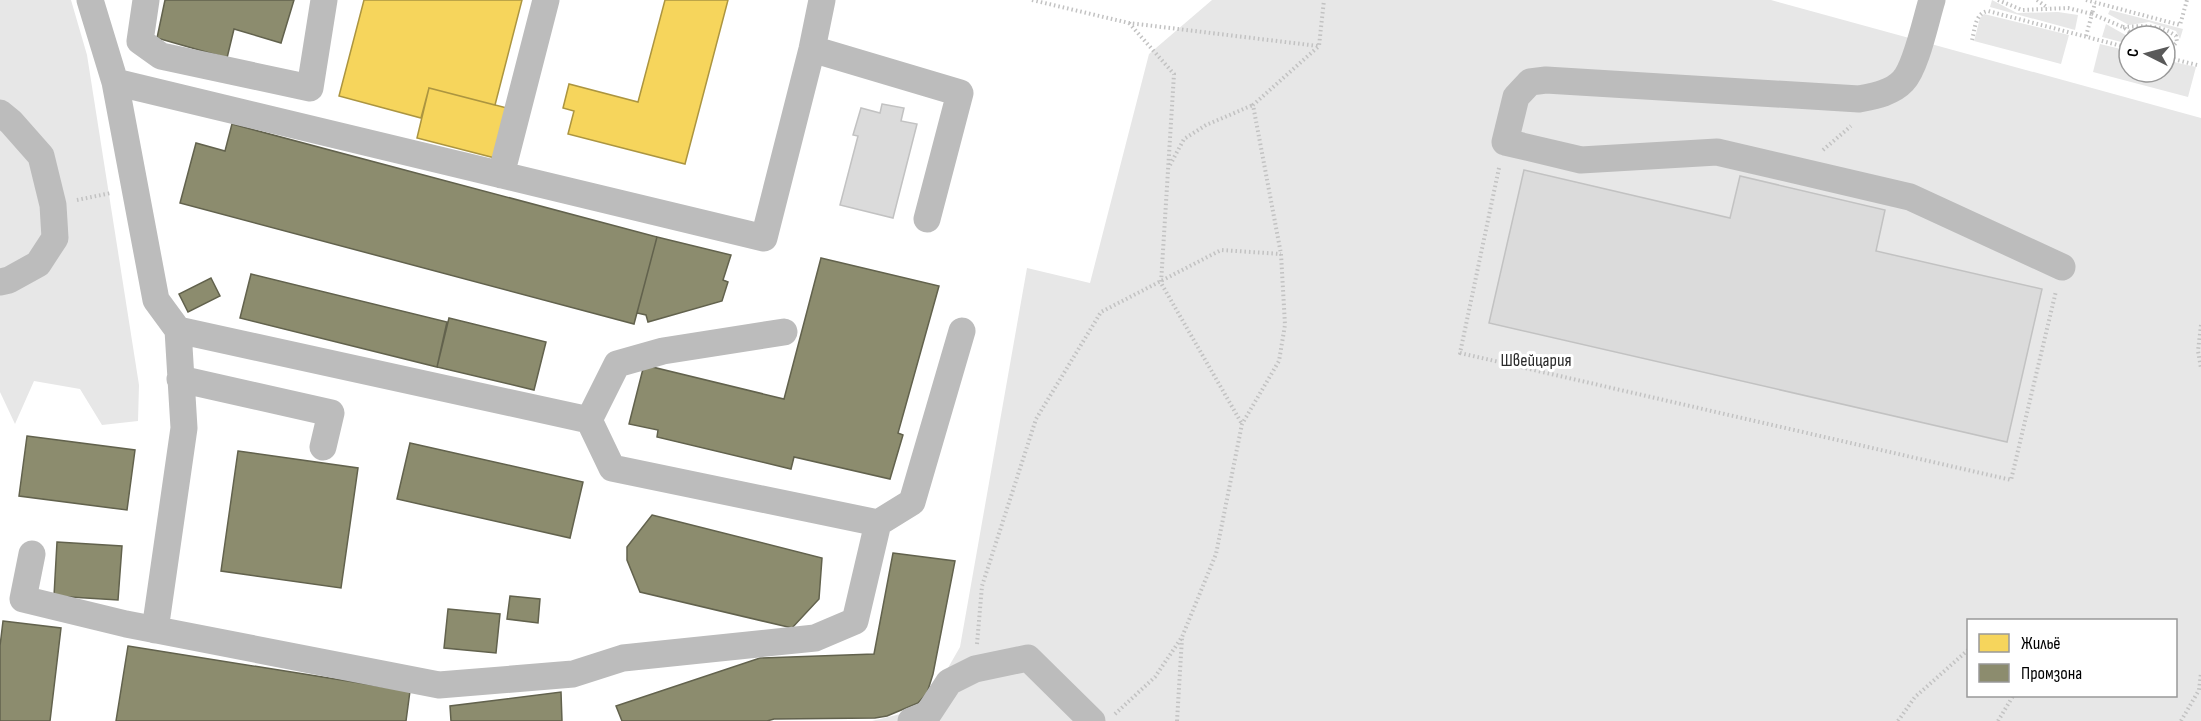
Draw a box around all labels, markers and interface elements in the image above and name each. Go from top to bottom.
north arrow [2117,24,2177,84]
text: С [2124,48,2143,58]
park label: Швейцария [1500,350,1572,371]
legend [1967,619,2177,697]
text: Жильё [2021,633,2061,654]
text: Промзона [2021,663,2082,684]

